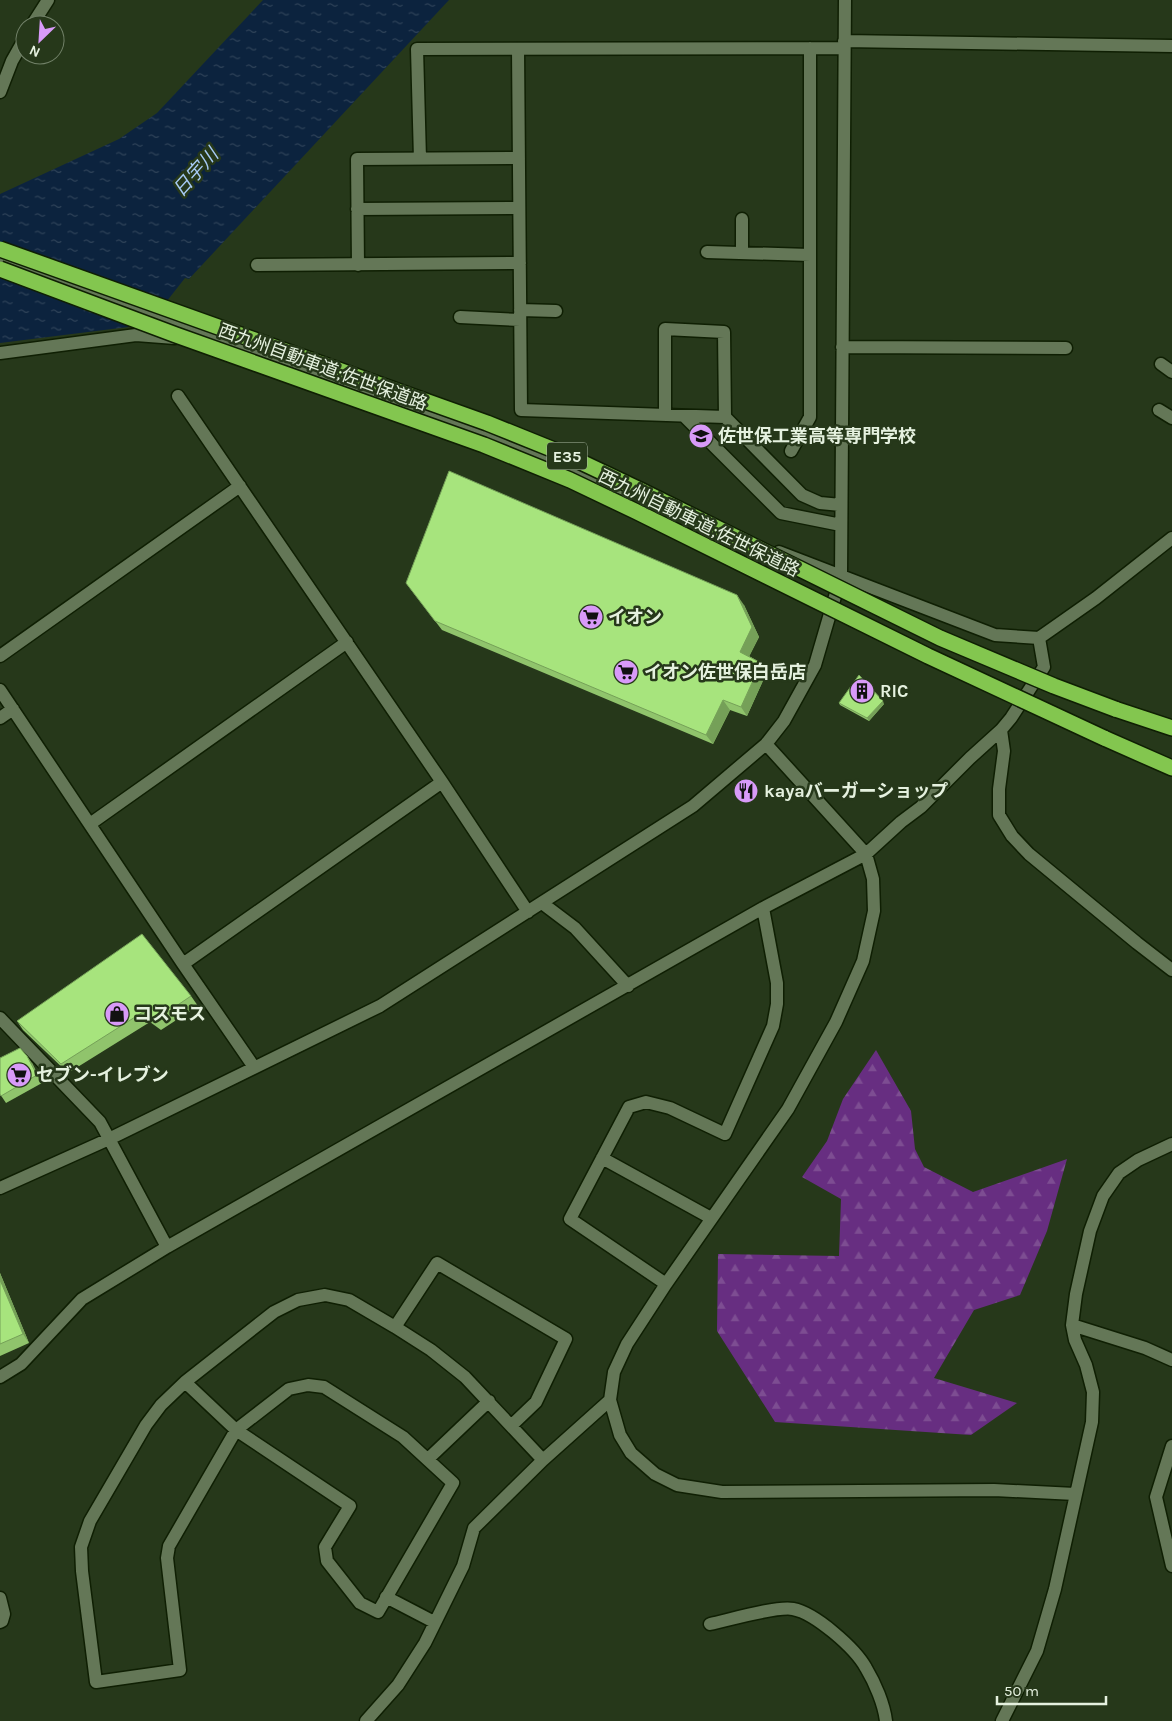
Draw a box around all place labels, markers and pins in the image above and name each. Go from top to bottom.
school or university icon: 佐世保工業高等専門学校 [688,423,714,449]
place label: 佐世保工業高等専門学校 [718,425,916,447]
supermarket icon: イオン [578,604,604,630]
place label: イオン [608,606,662,628]
supermarket icon: イオン佐世保白岳店 [613,659,639,685]
place label: イオン佐世保白岳店 [644,661,806,683]
building icon: RIC [849,678,875,704]
place label: RIC [880,680,908,702]
restaurant icon: kayaバーガーショップ [733,778,759,804]
place label: kayaバーガーショップ [764,780,948,802]
shop icon: コスモス [104,1001,130,1027]
place label: コスモス [134,1003,206,1025]
supermarket icon: セブン-イレブン [6,1062,32,1088]
place label: セブン-イレブン [36,1064,169,1086]

